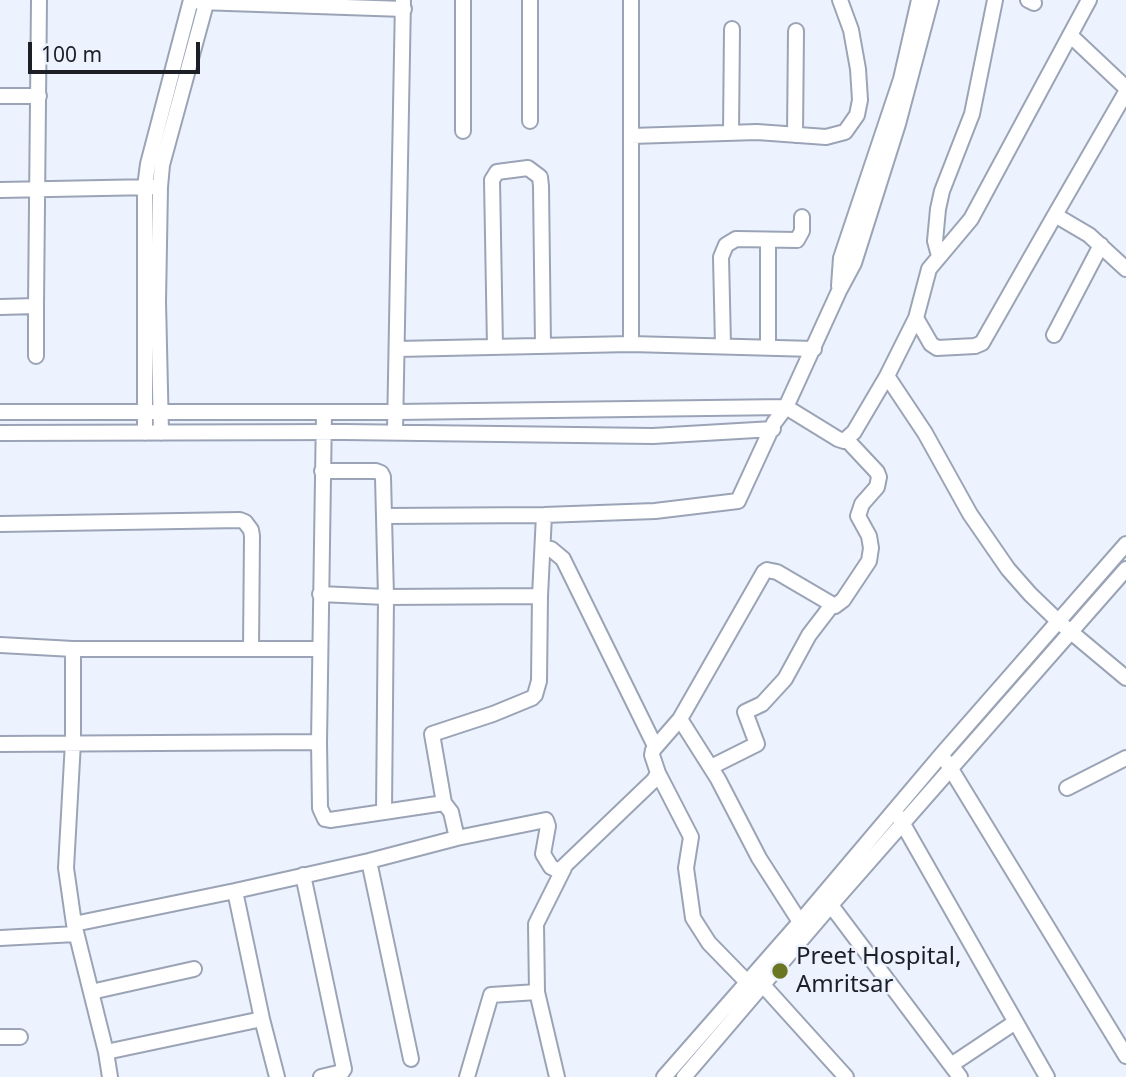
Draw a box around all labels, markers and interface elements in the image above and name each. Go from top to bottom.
scale bar [32,28,203,72]
text: 100 m [41,40,102,68]
place label: Preet Hospital, Amritsar [796,943,961,999]
marker: Preet Hospital, Amritsar [770,961,790,981]

